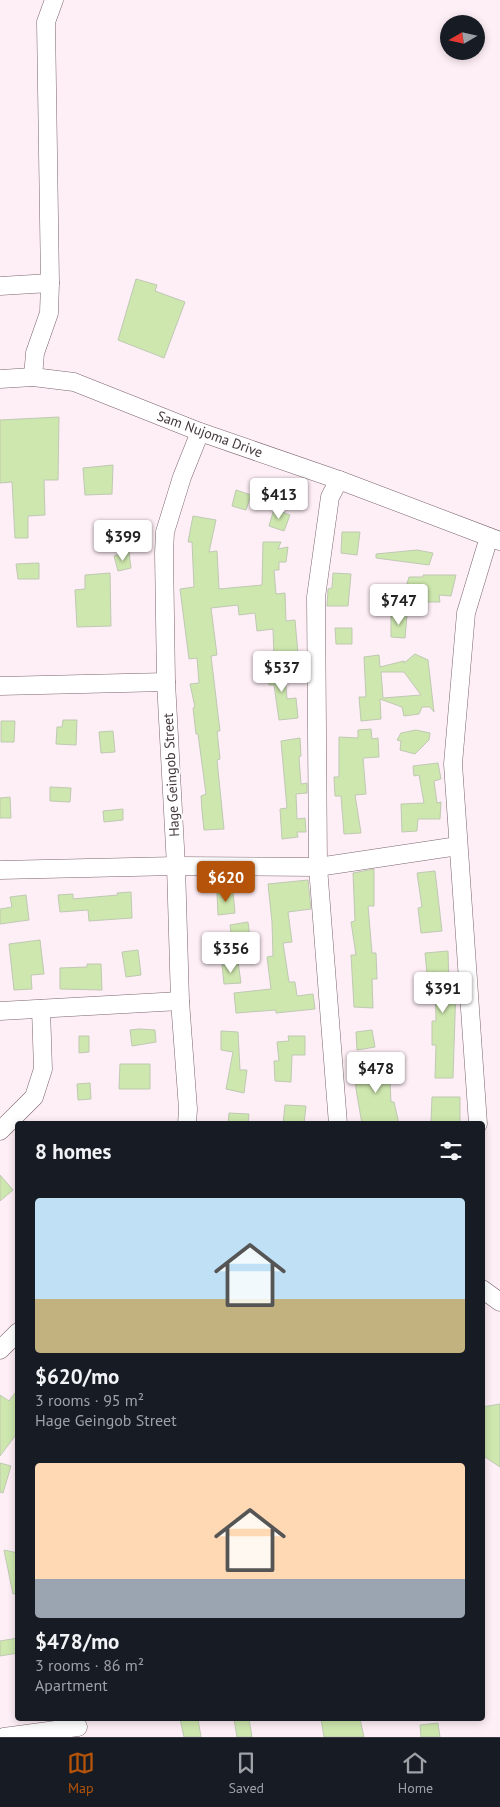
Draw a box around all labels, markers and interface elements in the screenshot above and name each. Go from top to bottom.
north arrow [440,15,485,60]
map controls [440,15,485,60]
street label: Sam Nujoma Drive [155,407,265,461]
pin: $413 [249,478,309,520]
text: $413 [261,484,297,504]
pin: $399 [93,520,153,562]
text: $399 [105,526,141,546]
pin: $747 [369,584,429,626]
text: $747 [381,590,417,610]
pin: $537 [252,650,312,693]
text: $537 [264,657,300,677]
street label: Hage Geingob Street [159,712,183,837]
pin: $620 [196,860,256,903]
text: $620 [208,867,244,887]
pin: $356 [201,932,261,974]
text: $356 [213,938,249,958]
pin: $391 [413,972,473,1014]
text: $391 [425,978,461,998]
pin: $478 [346,1052,406,1094]
text: $478 [358,1058,394,1078]
icon: filters [437,1137,465,1165]
text: 8 homes [35,1138,111,1165]
icon: home [205,1230,295,1320]
text: $620/mo [35,1363,119,1390]
text: 3 rooms · 95 m² [35,1390,144,1410]
text: Hage Geingob Street [35,1410,177,1430]
icon: home [205,1495,295,1585]
text: $478/mo [35,1628,119,1655]
text: 3 rooms · 86 m² [35,1655,144,1675]
text: Apartment [35,1675,108,1695]
tab: Map [67,1749,95,1797]
tab: Saved [228,1749,264,1797]
tab: Home [398,1749,433,1797]

